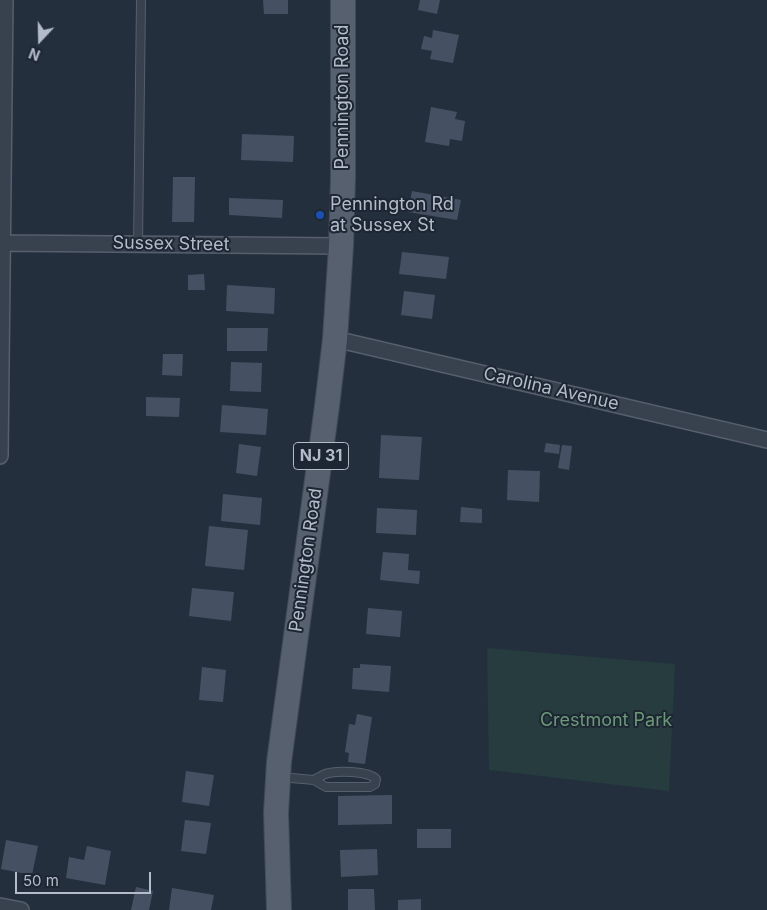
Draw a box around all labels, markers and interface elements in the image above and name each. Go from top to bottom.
north arrow [15,15,65,65]
street label: Pennington Road [332,25,354,169]
text: N [26,45,42,64]
place label: Pennington Rd at Sussex St [330,194,454,236]
marker: Pennington Rd at Sussex St [314,209,326,221]
street label: Sussex Street [112,232,230,256]
street label: Carolina Avenue [481,363,621,415]
road number: NJ 31 [294,442,348,470]
street label: Pennington Road [285,487,327,633]
park label: Crestmont Park [540,710,672,732]
scale bar [18,862,154,894]
text: 50 m [23,871,59,890]

